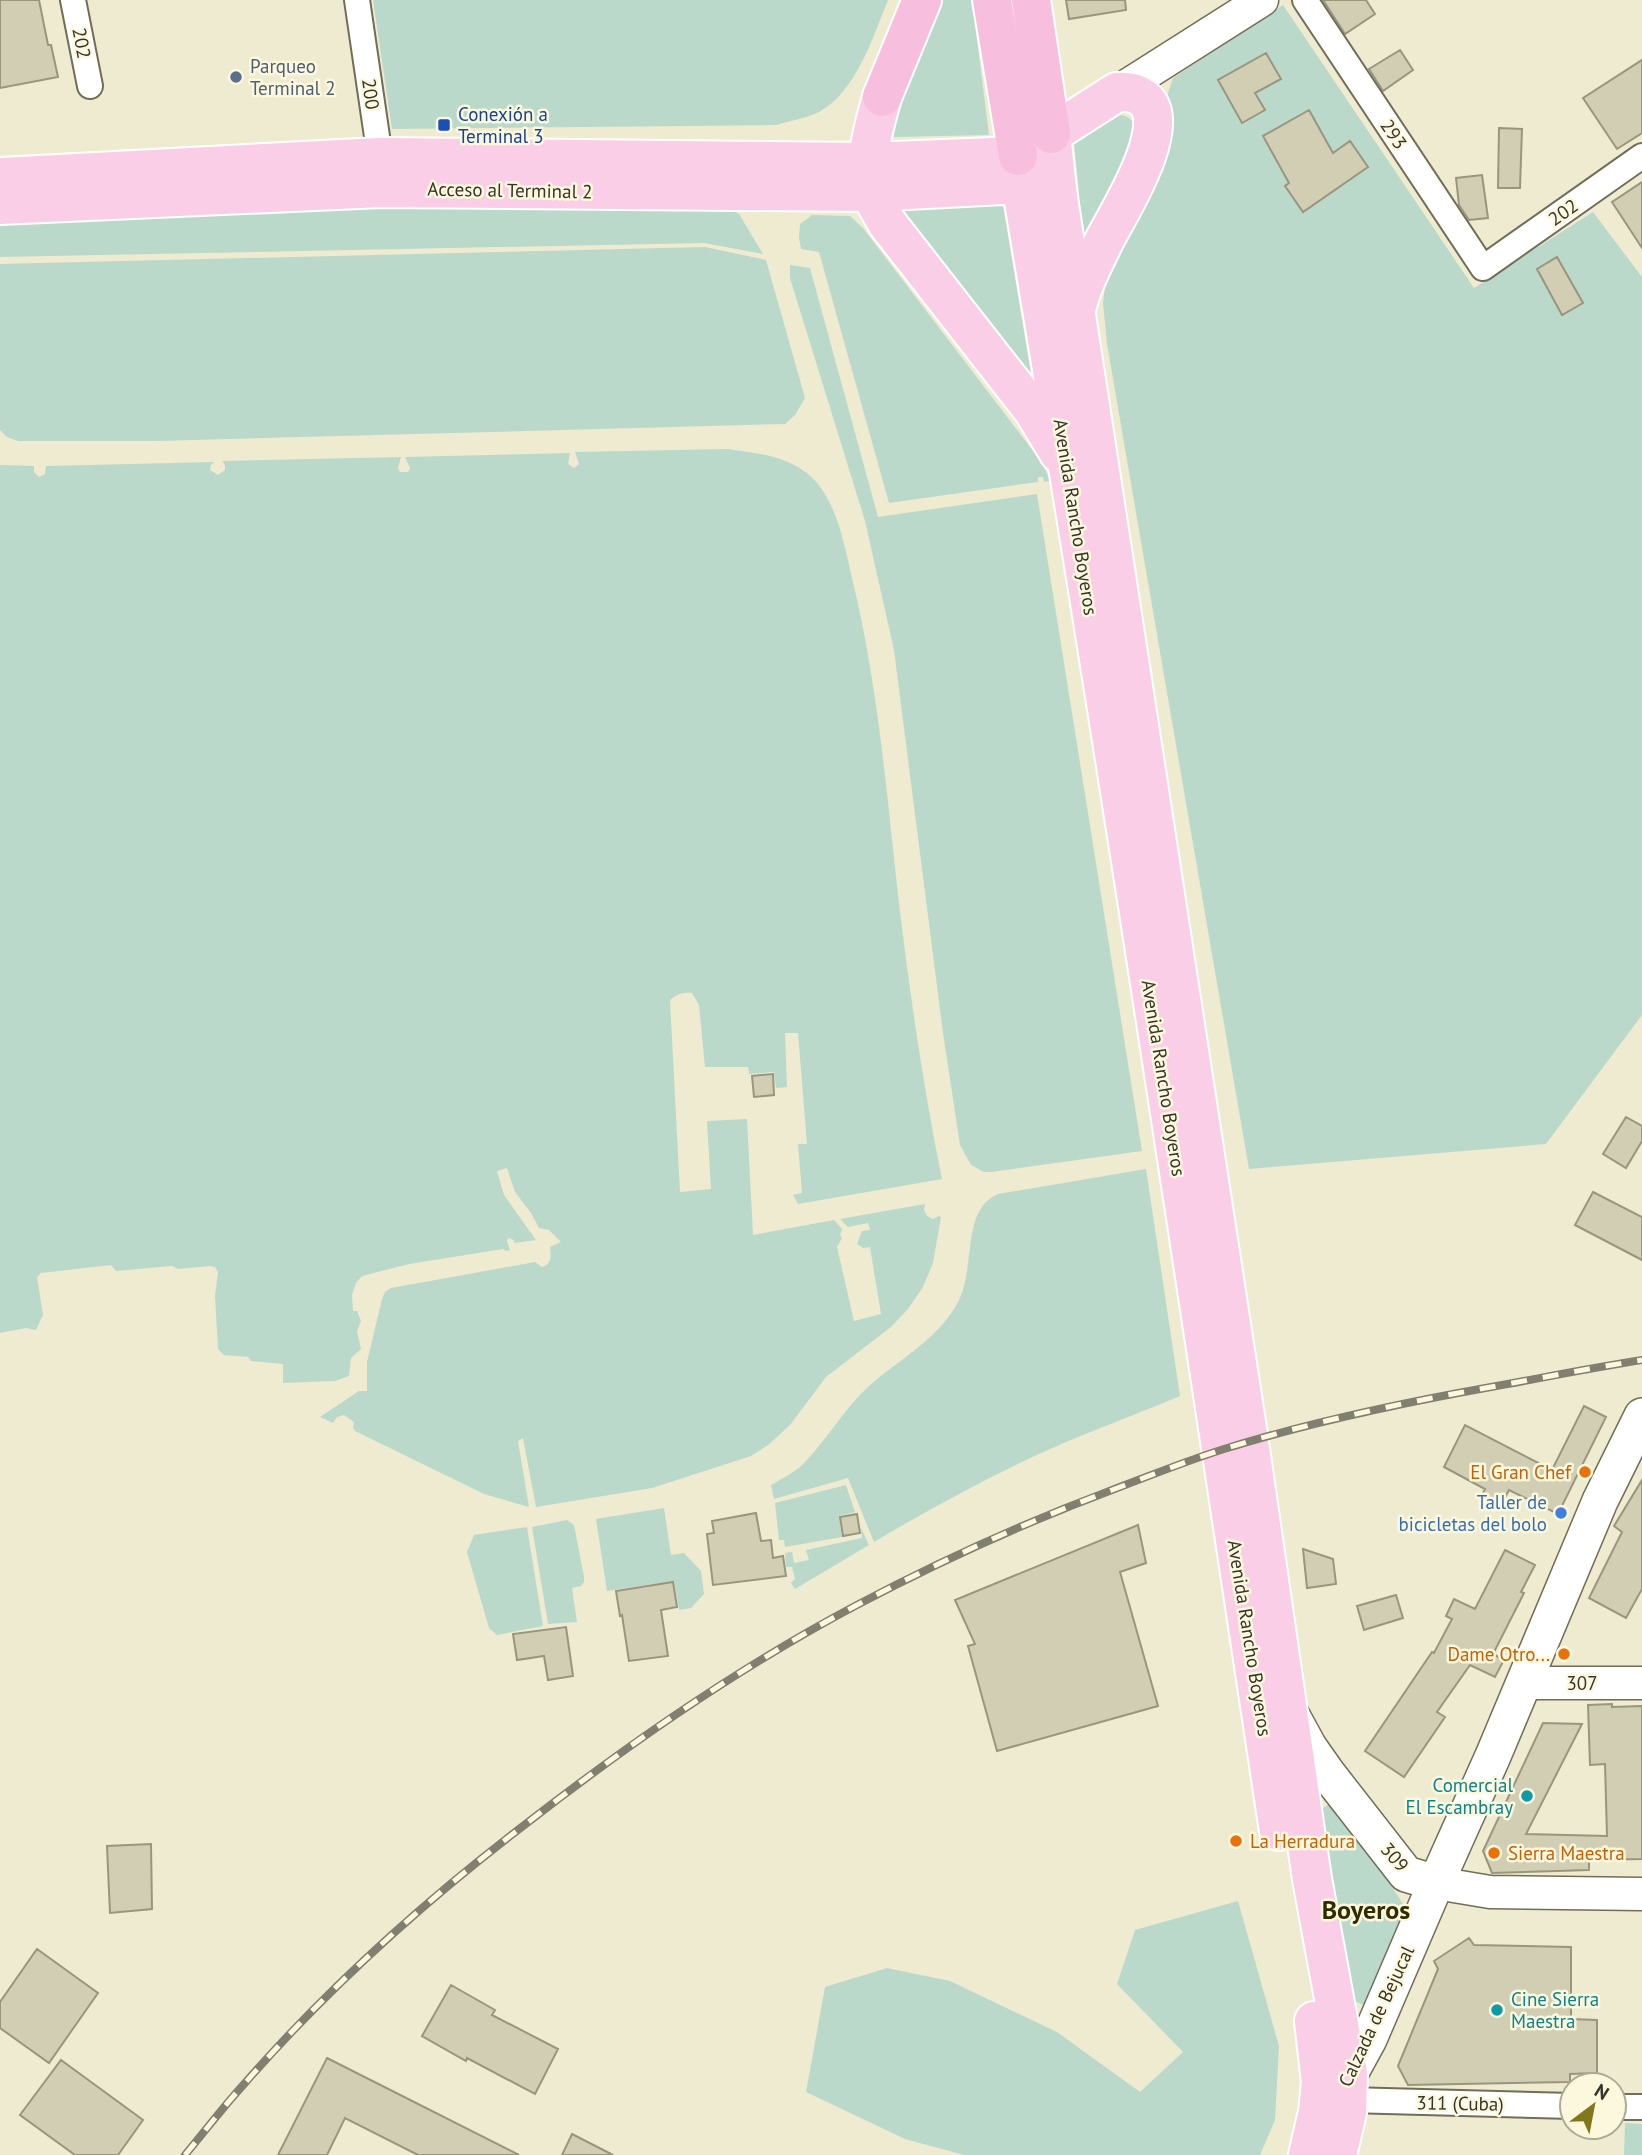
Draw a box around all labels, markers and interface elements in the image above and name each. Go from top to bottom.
street label: 202 [67,25,97,61]
place label: Parqueo Terminal 2 [250,54,336,100]
marker: Parqueo Terminal 2 [228,69,244,85]
street label: 200 [357,77,385,111]
place label: Conexión a Terminal 3 [458,102,548,148]
street label: 293 [1375,114,1413,154]
marker: Conexión a Terminal 3 [436,117,452,133]
street label: Acceso al Terminal 2 [427,177,593,203]
street label: 202 [1543,193,1583,231]
street label: Avenida Rancho Boyeros [1049,417,1103,617]
street label: Avenida Rancho Boyeros [1137,978,1191,1178]
place label: El Gran Chef [1470,1460,1572,1484]
marker: El Gran Chef [1577,1464,1593,1480]
place label: Taller de bicicletas del bolo [1399,1490,1547,1536]
marker: Taller de bicicletas del bolo [1553,1505,1569,1521]
street label: Avenida Rancho Boyeros [1223,1538,1277,1738]
place label: Dame Otro... [1447,1642,1550,1666]
marker: Dame Otro... [1556,1646,1572,1662]
street label: 307 [1566,1671,1598,1695]
place label: Comercial El Escambray [1406,1773,1513,1819]
marker: Comercial El Escambray [1519,1788,1535,1804]
place label: La Herradura [1250,1829,1355,1853]
marker: La Herradura [1228,1833,1244,1849]
street label: 309 [1376,1837,1414,1877]
place label: Sierra Maestra [1508,1841,1625,1865]
marker: Sierra Maestra [1486,1845,1502,1861]
district label: Boyeros [1322,1893,1410,1926]
street label: Calzada de Bejucal [1333,1941,1419,2090]
place label: Cine Sierra Maestra [1511,1987,1599,2033]
marker: Cine Sierra Maestra [1489,2002,1505,2018]
north arrow [1558,2071,1628,2141]
text: N [1590,2078,1614,2105]
street label: 311 (Cuba) [1416,2090,1504,2116]

